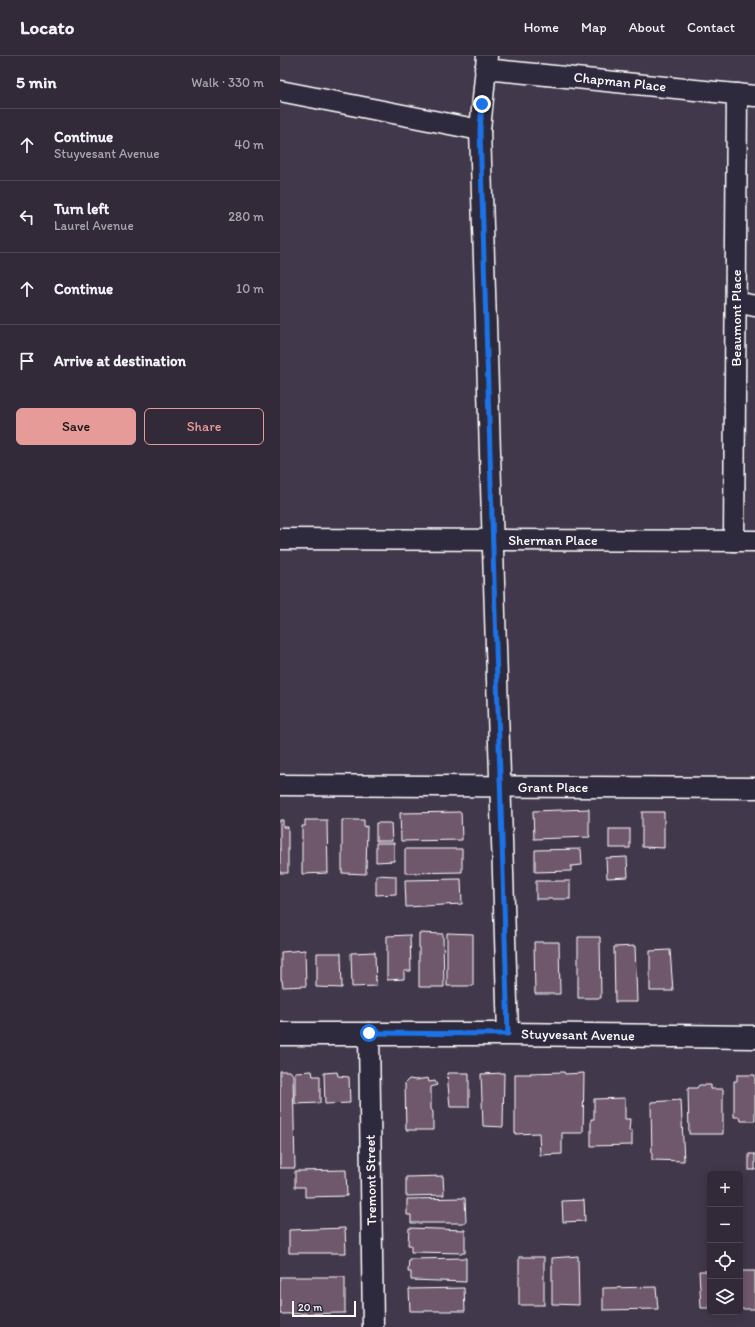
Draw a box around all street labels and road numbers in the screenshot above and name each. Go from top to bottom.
street label: Chapman Place [573,69,667,95]
street label: Beaumont Place [728,269,745,367]
street label: Sherman Place [508,532,598,549]
street label: Grant Place [518,779,588,796]
street label: Stuyvesant Avenue [521,1026,635,1044]
street label: Tremont Street [362,1134,380,1226]

